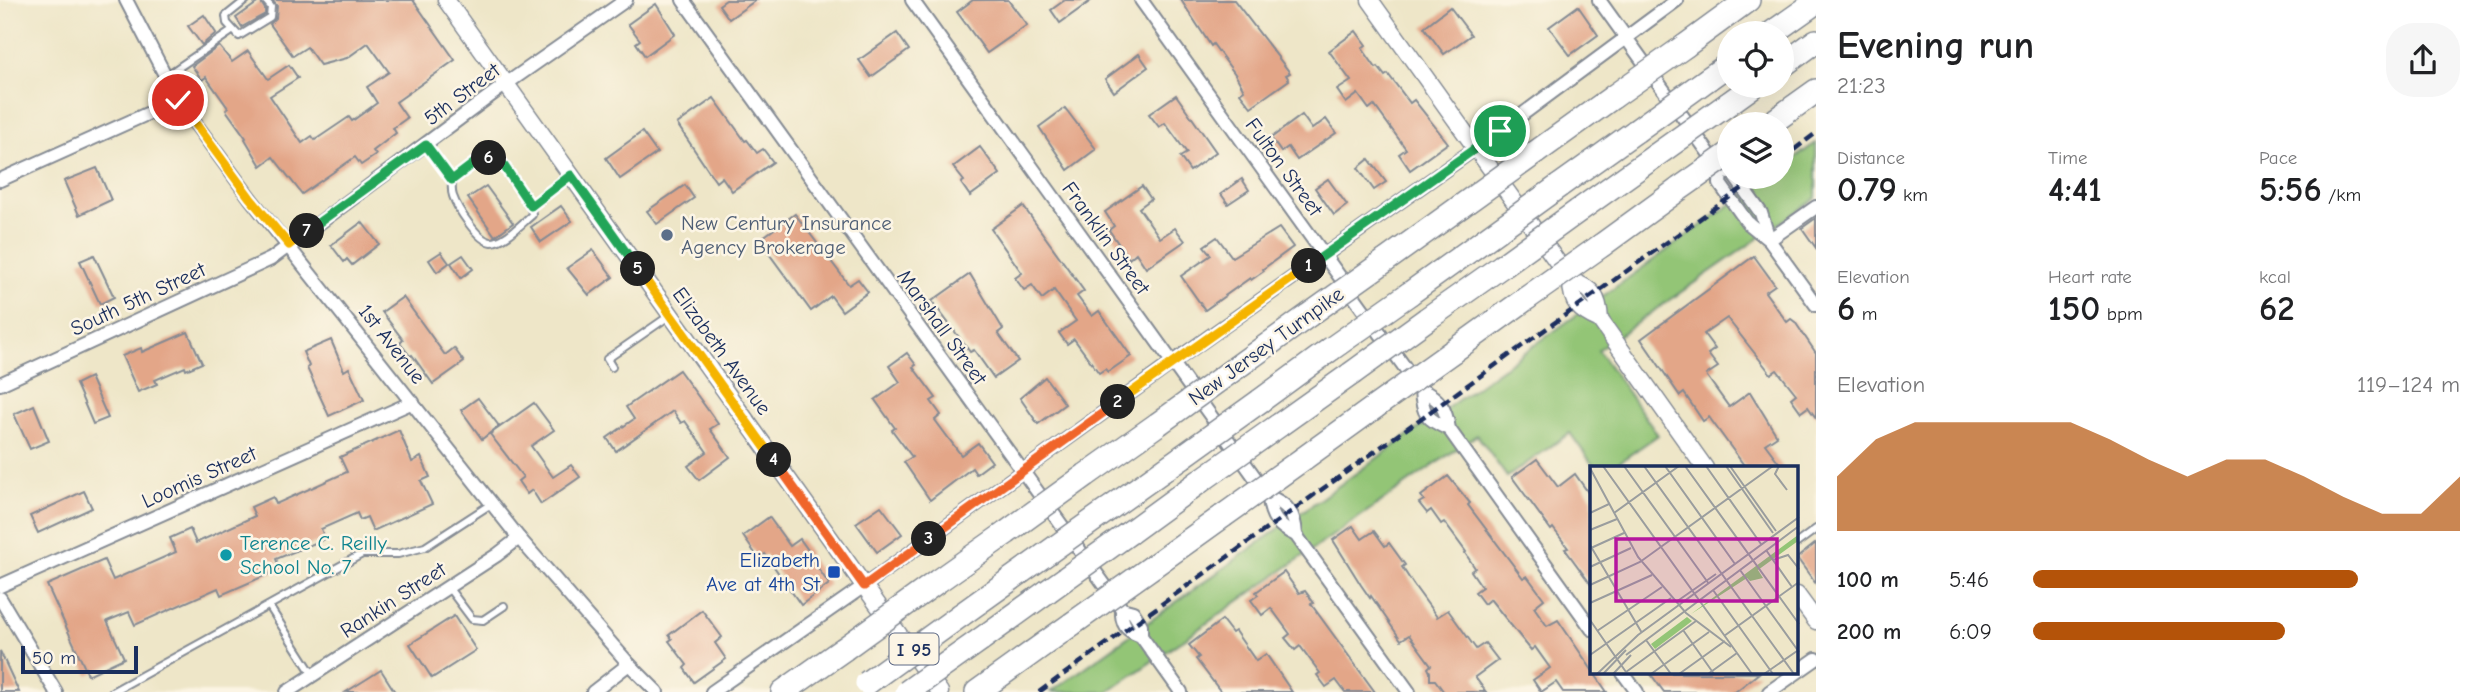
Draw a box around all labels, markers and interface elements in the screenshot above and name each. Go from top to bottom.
map controls [1717,21,1794,189]
button: locate [1717,21,1794,98]
button: share [2386,23,2460,97]
text: Evening run [1837,24,2034,68]
street label: 5th Street [420,57,505,130]
pin [148,70,208,130]
text: 21:23 [1837,72,1886,99]
icon: check [159,81,197,119]
pin [1470,101,1530,161]
icon: arrive [1481,112,1519,150]
button: layers [1717,112,1794,189]
street label: Fulton Street [1240,113,1328,221]
pin: 6 [472,140,506,176]
text: 6 [484,146,493,168]
text: Distance [1837,147,1905,169]
text: Time [2048,147,2087,169]
text: Pace [2259,147,2297,169]
text: 0.79 [1837,169,1897,210]
text: 4:41 [2048,169,2102,210]
text: 5:56 [2259,169,2322,210]
street label: Franklin Street [1057,177,1155,300]
text: km [1897,184,1928,206]
text: /km [2322,184,2361,206]
place label: New Century Insurance Agency Brokerage [681,211,892,259]
pin: 7 [290,214,324,248]
text: 7 [302,219,311,241]
marker: New Century Insurance Agency Brokerage [659,227,675,243]
pin: 1 [1292,248,1326,284]
pin: 5 [620,252,656,286]
text: 1 [1305,254,1312,276]
street label: South 5th Street [67,257,210,341]
text: 5 [632,257,643,279]
street label: Marshall Street [892,265,992,390]
text: Elevation [1837,266,1910,288]
text: Heart rate [2048,266,2132,288]
text: kcal [2259,266,2291,288]
street label: New Jersey Turnpike [1184,282,1348,410]
street label: Elizabeth Avenue [668,283,776,419]
text: 6 [1837,288,1855,329]
text: 150 [2048,288,2100,329]
text: 62 [2259,288,2295,329]
street label: 1st Avenue [354,300,430,388]
text: m [1855,303,1877,325]
text: bpm [2100,303,2143,325]
text: Elevation [1837,371,1925,398]
text: 119–124 m [2357,371,2460,398]
pin: 2 [1100,384,1136,420]
text: 2 [1113,390,1122,412]
street label: Loomis Street [138,441,261,513]
pin: 4 [756,442,792,477]
text: 4 [769,448,778,470]
inset map [1590,466,1798,674]
pin: 3 [912,522,946,556]
text: 3 [924,527,933,549]
place label: Terence C. Reilly School No. 7 [240,531,387,579]
marker: Terence C. Reilly School No. 7 [218,547,234,563]
place label: Elizabeth Ave at 4th St [706,548,821,596]
street label: Rankin Street [336,556,451,643]
marker: Elizabeth Ave at 4th St [826,564,842,580]
text: 100 m [1837,566,1899,593]
text: 5:46 [1949,566,1989,593]
text: 200 m [1837,618,1901,645]
text: 6:09 [1949,618,1992,645]
road number: I 95 [890,634,939,664]
scale bar [21,643,138,675]
text: 50 m [32,647,76,669]

